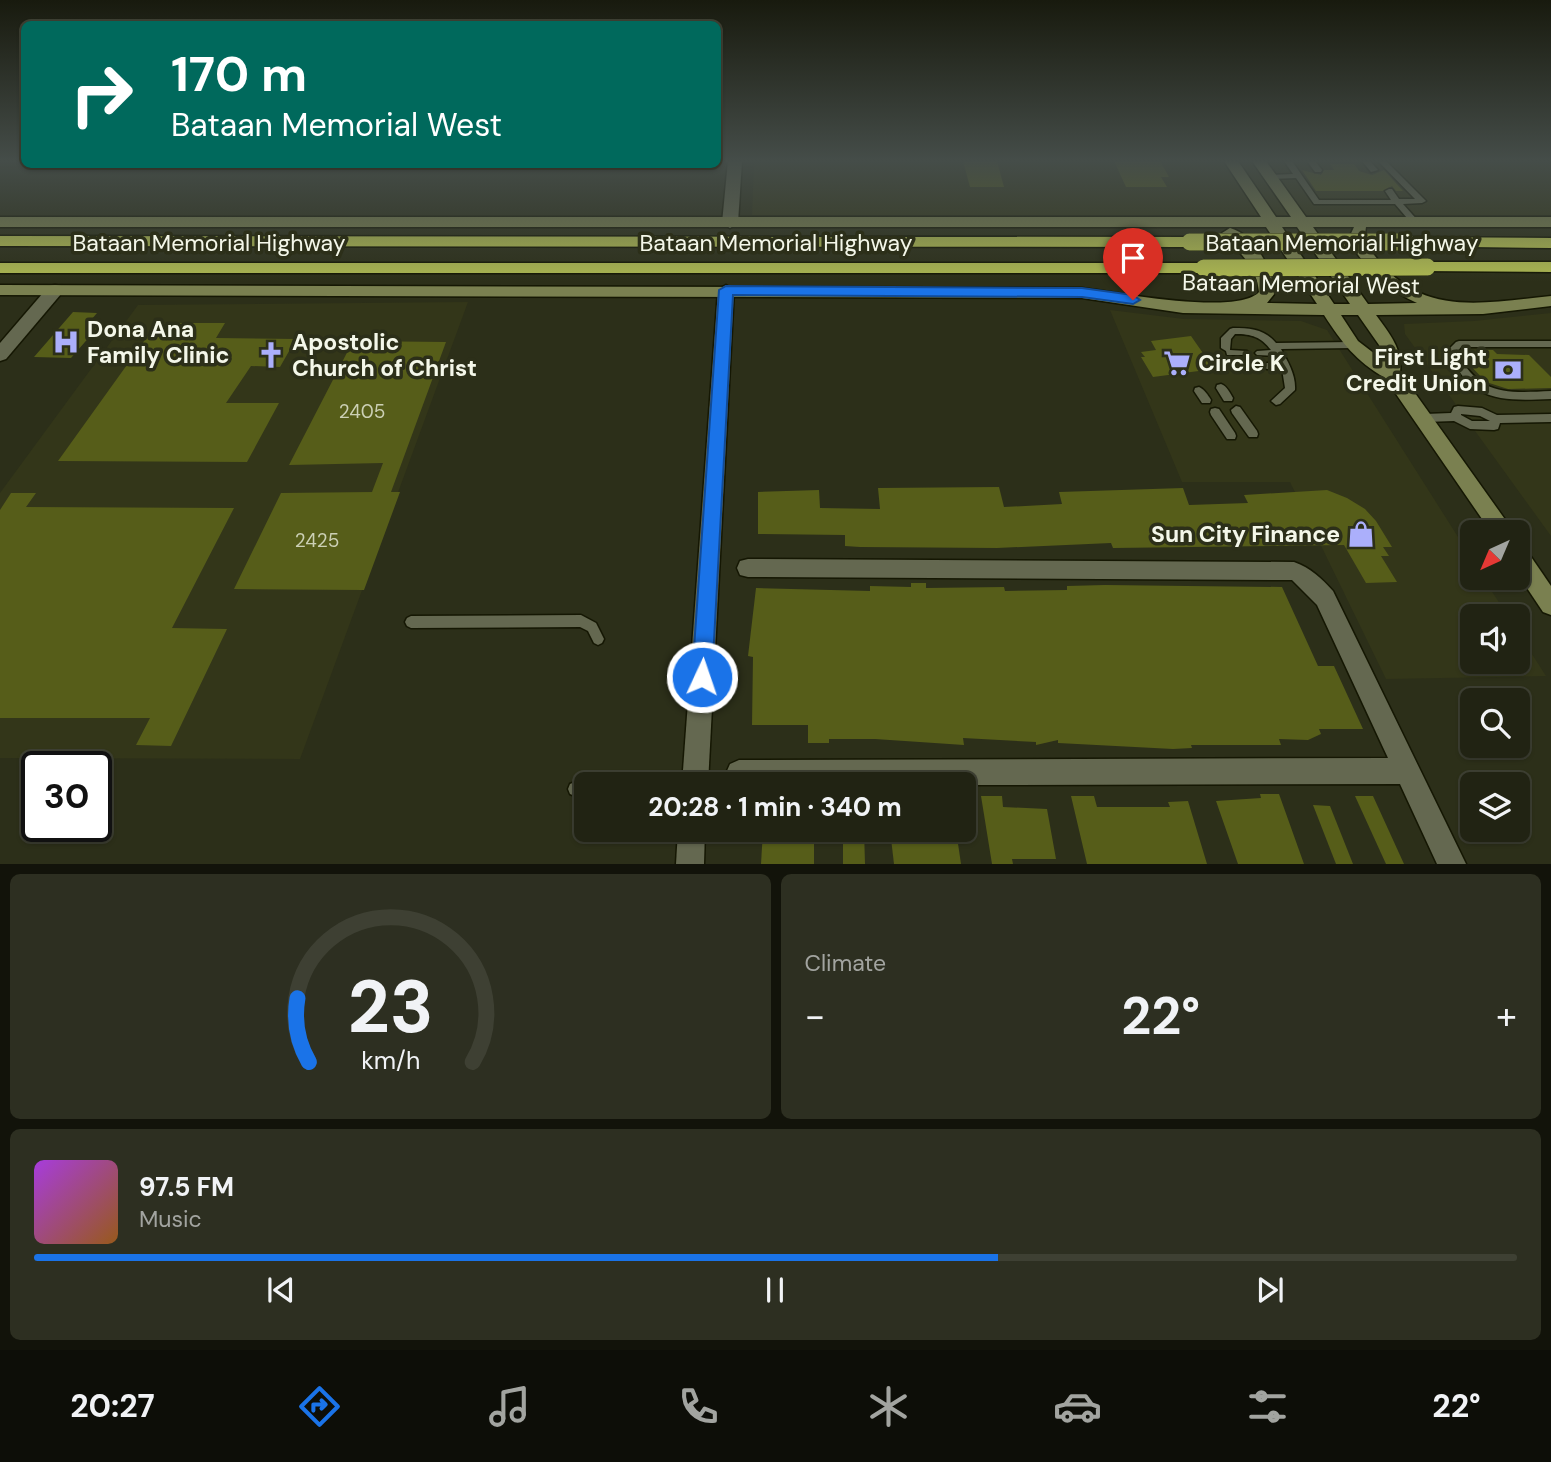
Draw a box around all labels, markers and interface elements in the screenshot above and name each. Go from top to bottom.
text: 170 m [171,42,307,106]
icon: right [56,49,147,140]
text: Bataan Memorial West [171,104,502,146]
street label: Bataan Memorial Highway [72,228,346,258]
street label: Bataan Memorial Highway [639,228,913,258]
pin [1103,228,1163,300]
street label: Bataan Memorial Highway [1205,228,1479,258]
icon: arrive [1114,239,1152,277]
street label: Bataan Memorial West [1182,267,1420,301]
place label: Dona Ana Family Clinic [87,314,230,370]
hospital icon: Dona Ana Family Clinic [51,327,81,357]
place label: Apostolic Church of Christ [292,327,477,383]
church icon: Apostolic Church of Christ [256,340,286,370]
place label: First Light Credit Union [1346,342,1487,398]
supermarket icon: Circle K [1162,348,1192,378]
place label: Circle K [1198,348,1285,378]
bank icon: First Light Credit Union [1493,355,1523,385]
house number: 2405 [339,399,385,424]
place label: Sun City Finance [1151,519,1340,549]
shop icon: Sun City Finance [1346,519,1376,549]
north arrow [1460,520,1530,590]
map controls [1460,520,1530,842]
house number: 2425 [295,528,339,553]
button: sound [1460,604,1530,674]
position arrow [665,640,739,714]
button: search [1460,688,1530,758]
speed limit sign: 30 [21,751,112,842]
button: layers [1460,772,1530,842]
text: 20:28 · 1 min · 340 m [648,790,902,824]
text: Climate [805,948,886,978]
text: 23 [347,961,433,1056]
text: 22° [1121,982,1200,1050]
text: − [805,991,825,1041]
text: + [1496,991,1517,1041]
text: km/h [361,1044,420,1077]
text: 97.5 FM [139,1170,234,1204]
text: Music [139,1204,202,1234]
icon: previous [262,1271,300,1309]
icon: pause [756,1271,794,1309]
icon: next [1251,1271,1289,1309]
icon: directions [295,1382,344,1431]
icon: music [485,1382,534,1431]
icon: phone [674,1382,723,1431]
icon: climate [864,1382,913,1431]
icon: car [1053,1382,1102,1431]
icon: filters [1243,1382,1292,1431]
text: 20:27 [70,1385,155,1427]
text: 22° [1432,1385,1481,1427]

